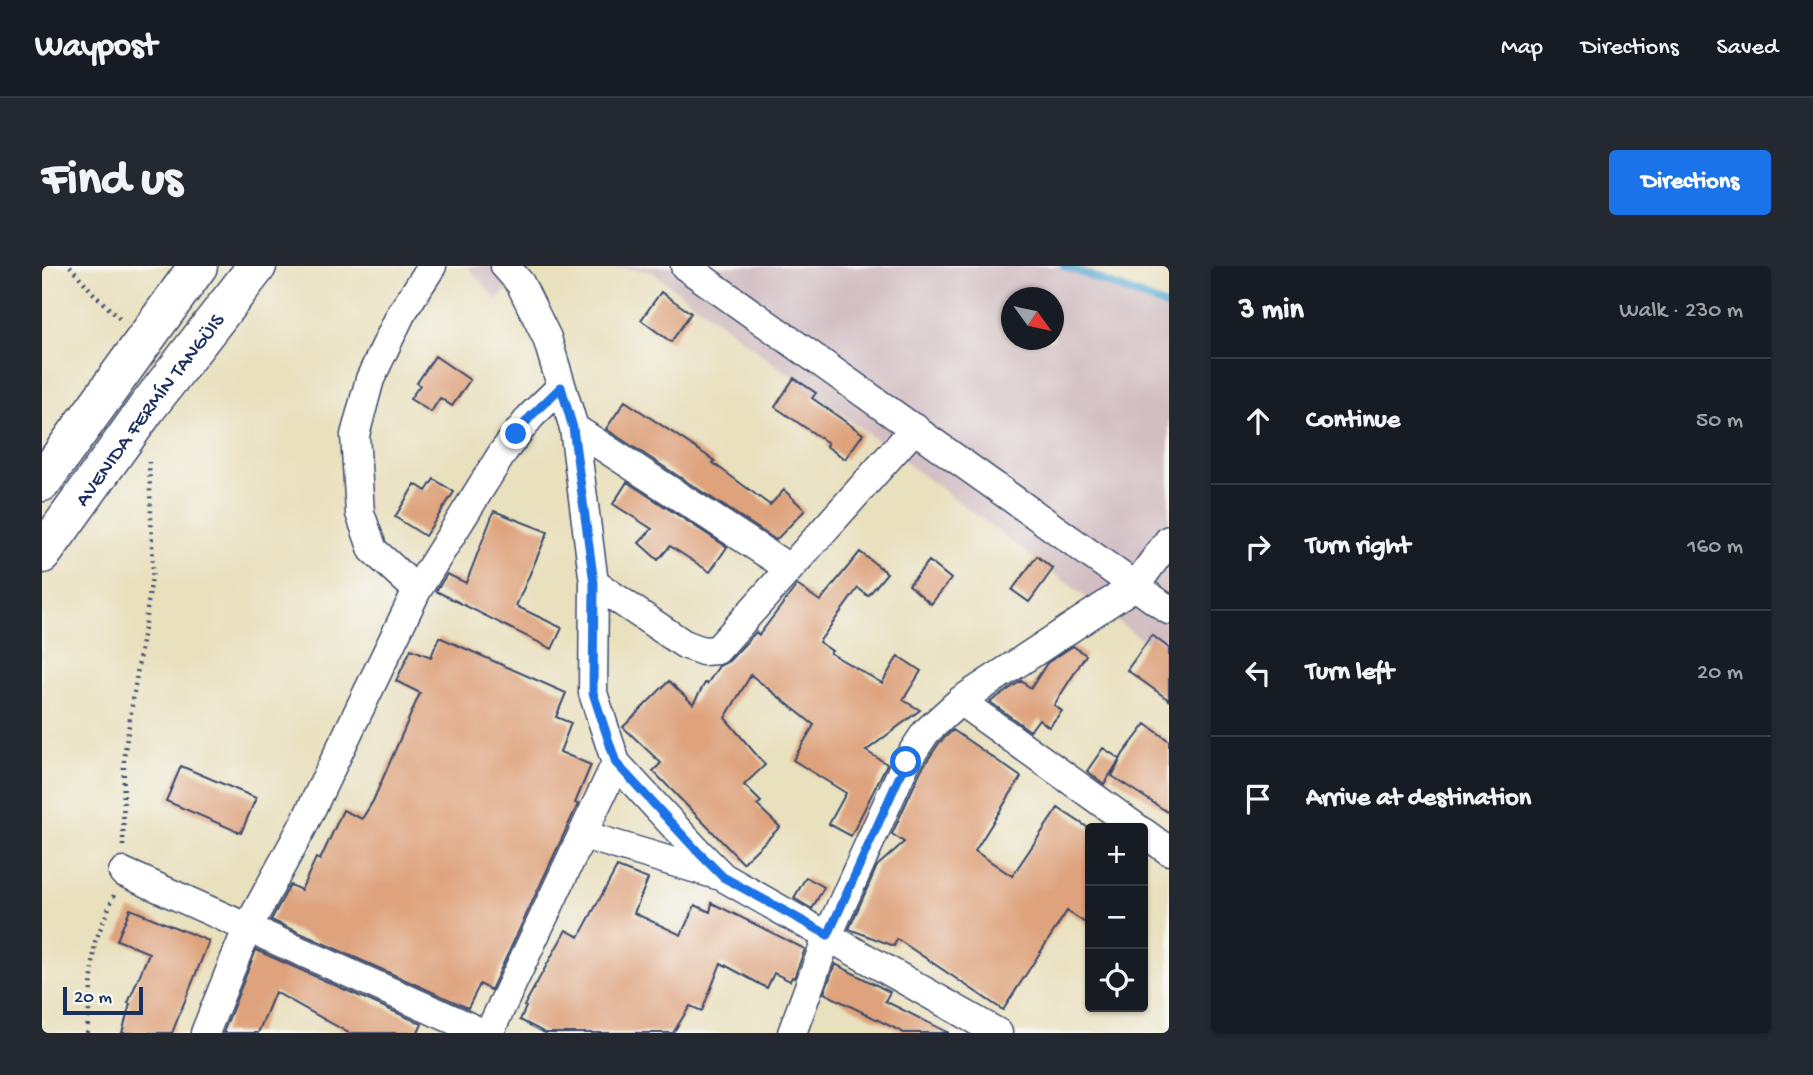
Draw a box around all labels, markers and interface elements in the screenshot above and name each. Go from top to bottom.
text: Waypost [35,29,157,67]
text: Map [1501,34,1543,63]
text: Directions [1581,34,1679,63]
text: Saved [1717,34,1778,63]
button: Directions [1609,150,1771,215]
text: Find us [42,153,182,211]
north arrow [1001,287,1064,350]
text: 3 min [1239,294,1304,329]
text: Walk · 230 m [1619,298,1743,325]
street label: AVENIDA FERMÍN TANGÜIS [71,309,232,512]
icon: ahead [1239,402,1277,440]
text: Continue [1306,406,1400,437]
text: 50 m [1696,408,1743,435]
route end [500,418,531,449]
icon: right [1239,528,1277,566]
text: Turn right [1306,532,1410,563]
text: 160 m [1687,534,1743,561]
icon: left [1239,654,1277,692]
text: Turn left [1306,658,1394,689]
text: 20 m [1697,660,1743,687]
route start [890,746,921,777]
icon: arrive [1239,780,1277,818]
text: Arrive at destination [1306,784,1531,815]
map controls [1085,823,1148,1012]
button: + [1085,823,1148,886]
button: − [1085,886,1148,949]
button: locate [1085,949,1148,1012]
scale bar [63,984,144,1016]
text: 20 m [74,987,112,1010]

